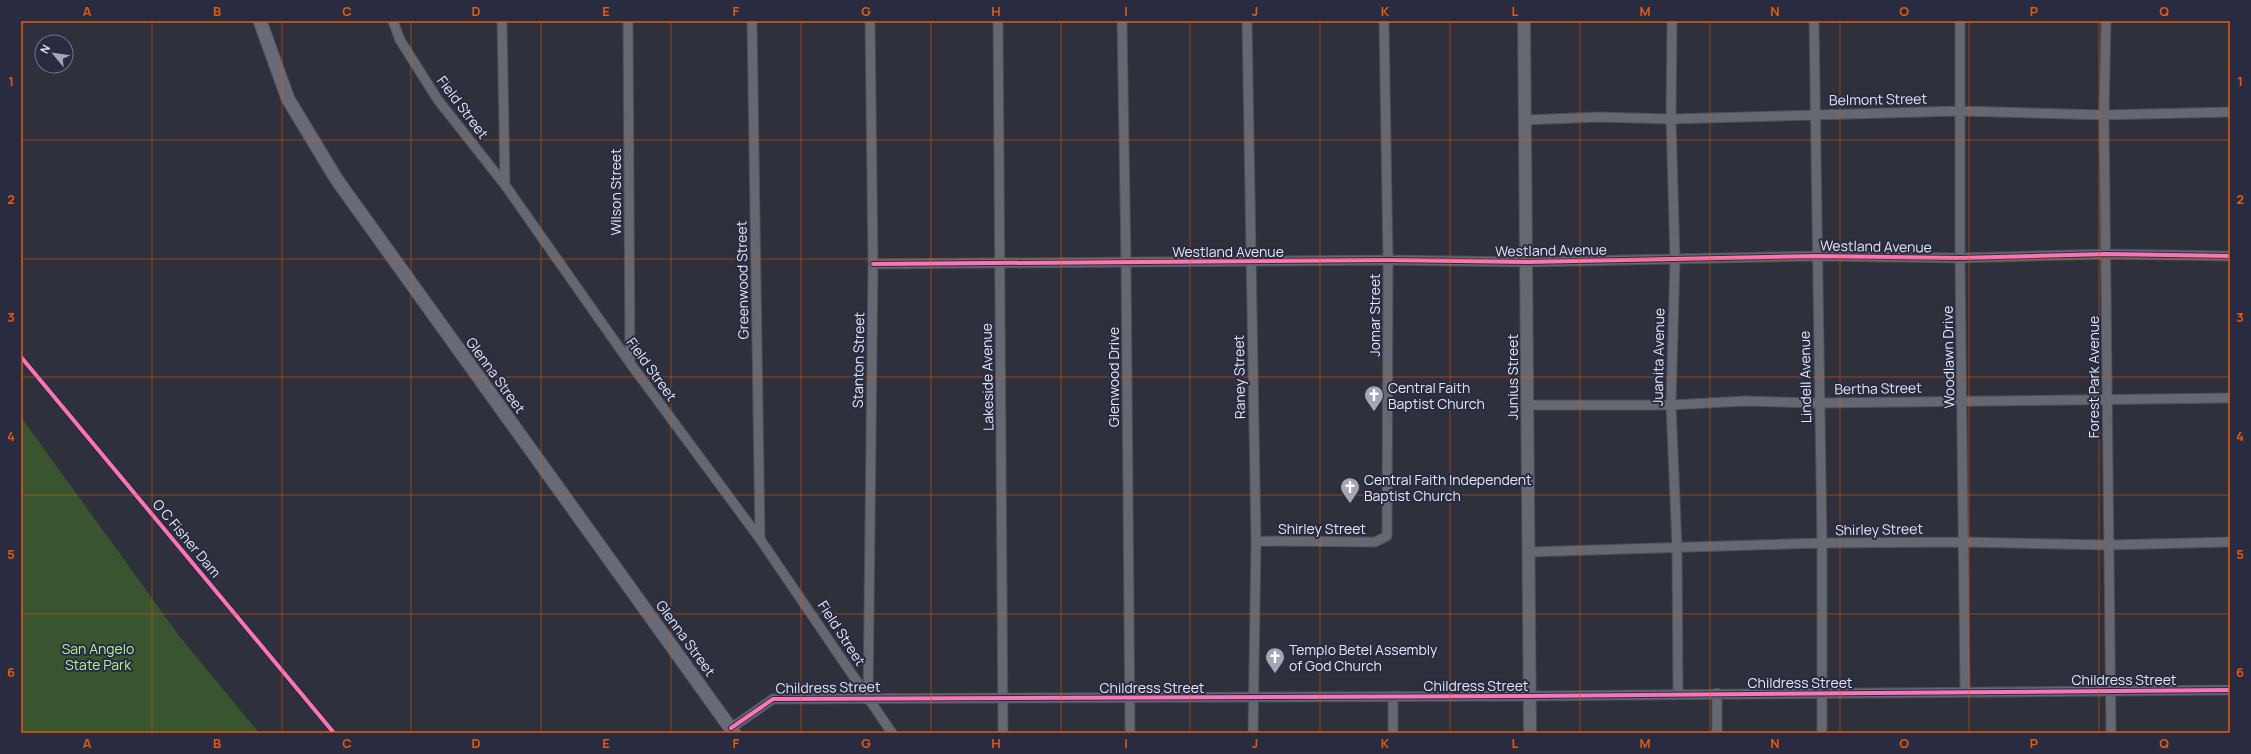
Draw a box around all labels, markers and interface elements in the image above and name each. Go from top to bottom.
text: A [83,2,92,20]
text: B [213,2,221,20]
text: C [342,2,352,20]
text: D [471,2,481,20]
text: E [602,2,610,20]
text: F [733,2,740,20]
text: G [861,2,871,20]
text: H [991,2,1001,20]
text: I [1124,2,1128,20]
text: J [1252,2,1258,20]
text: K [1381,2,1390,20]
text: L [1512,2,1519,20]
text: M [1639,2,1651,20]
text: N [1770,2,1780,20]
text: O [1899,2,1909,20]
text: P [2030,2,2038,20]
text: Q [2159,2,2169,20]
north arrow [34,34,74,74]
text: N [36,42,53,56]
text: 1 [8,72,14,90]
street label: Field Street [433,72,493,143]
text: 1 [2237,72,2243,90]
street label: Belmont Street [1829,89,1928,109]
street label: Wilson Street [606,148,625,236]
text: 2 [7,190,15,208]
text: 2 [2236,190,2244,208]
street label: Greenwood Street [731,220,753,339]
street label: Westland Avenue [1820,236,1932,256]
street label: Westland Avenue [1495,240,1607,260]
street label: Westland Avenue [1172,242,1284,261]
street label: Jomar Street [1365,273,1384,357]
street label: Woodlawn Drive [1938,306,1958,408]
text: 3 [7,308,15,326]
street label: Juanita Avenue [1648,308,1668,406]
text: 3 [2236,308,2244,326]
street label: Stanton Street [848,311,868,408]
street label: Forest Park Avenue [2084,316,2103,438]
street label: Lakeside Avenue [977,323,997,431]
street label: Glenwood Drive [1104,327,1123,427]
street label: Lindell Avenue [1795,331,1815,423]
street label: Glenna Street [462,333,530,417]
street label: Field Street [623,333,682,405]
street label: Raney Street [1229,334,1249,419]
street label: Junius Street [1503,334,1522,420]
place label: Central Faith Baptist Church [1388,378,1485,413]
street label: Bertha Street [1834,378,1922,398]
church icon: Central Faith Baptist Church [1363,384,1385,412]
text: 4 [7,427,15,445]
text: 4 [2236,427,2244,445]
place label: Central Faith Independent Baptist Church [1364,470,1532,505]
church icon: Central Faith Independent Baptist Church [1339,476,1361,504]
street label: O C Fisher Dam [149,495,225,581]
street label: Shirley Street [1278,519,1366,538]
street label: Shirley Street [1835,519,1923,539]
text: 5 [7,545,15,563]
text: 5 [2236,545,2244,563]
street label: Glenna Street [652,596,720,680]
street label: Field Street [814,597,870,670]
park label: San Angelo State Park [62,639,134,674]
place label: Templo Betel Assembly of God Church [1289,640,1438,675]
church icon: Templo Betel Assembly of God Church [1264,646,1286,674]
text: 6 [7,663,15,681]
text: 6 [2236,663,2244,681]
street label: Childress Street [2072,670,2177,689]
street label: Childress Street [1748,673,1853,692]
street label: Childress Street [1424,676,1529,695]
street label: Childress Street [775,677,881,697]
street label: Childress Street [1100,678,1205,697]
text: A [83,734,92,752]
text: B [213,734,221,752]
text: C [342,734,352,752]
text: D [471,734,481,752]
text: E [602,734,610,752]
text: F [733,734,740,752]
text: G [861,734,871,752]
text: H [991,734,1001,752]
text: I [1124,734,1128,752]
text: J [1252,734,1258,752]
text: K [1381,734,1390,752]
text: L [1512,734,1519,752]
text: M [1639,734,1651,752]
text: N [1770,734,1780,752]
text: O [1899,734,1909,752]
text: P [2030,734,2038,752]
text: Q [2159,734,2169,752]

